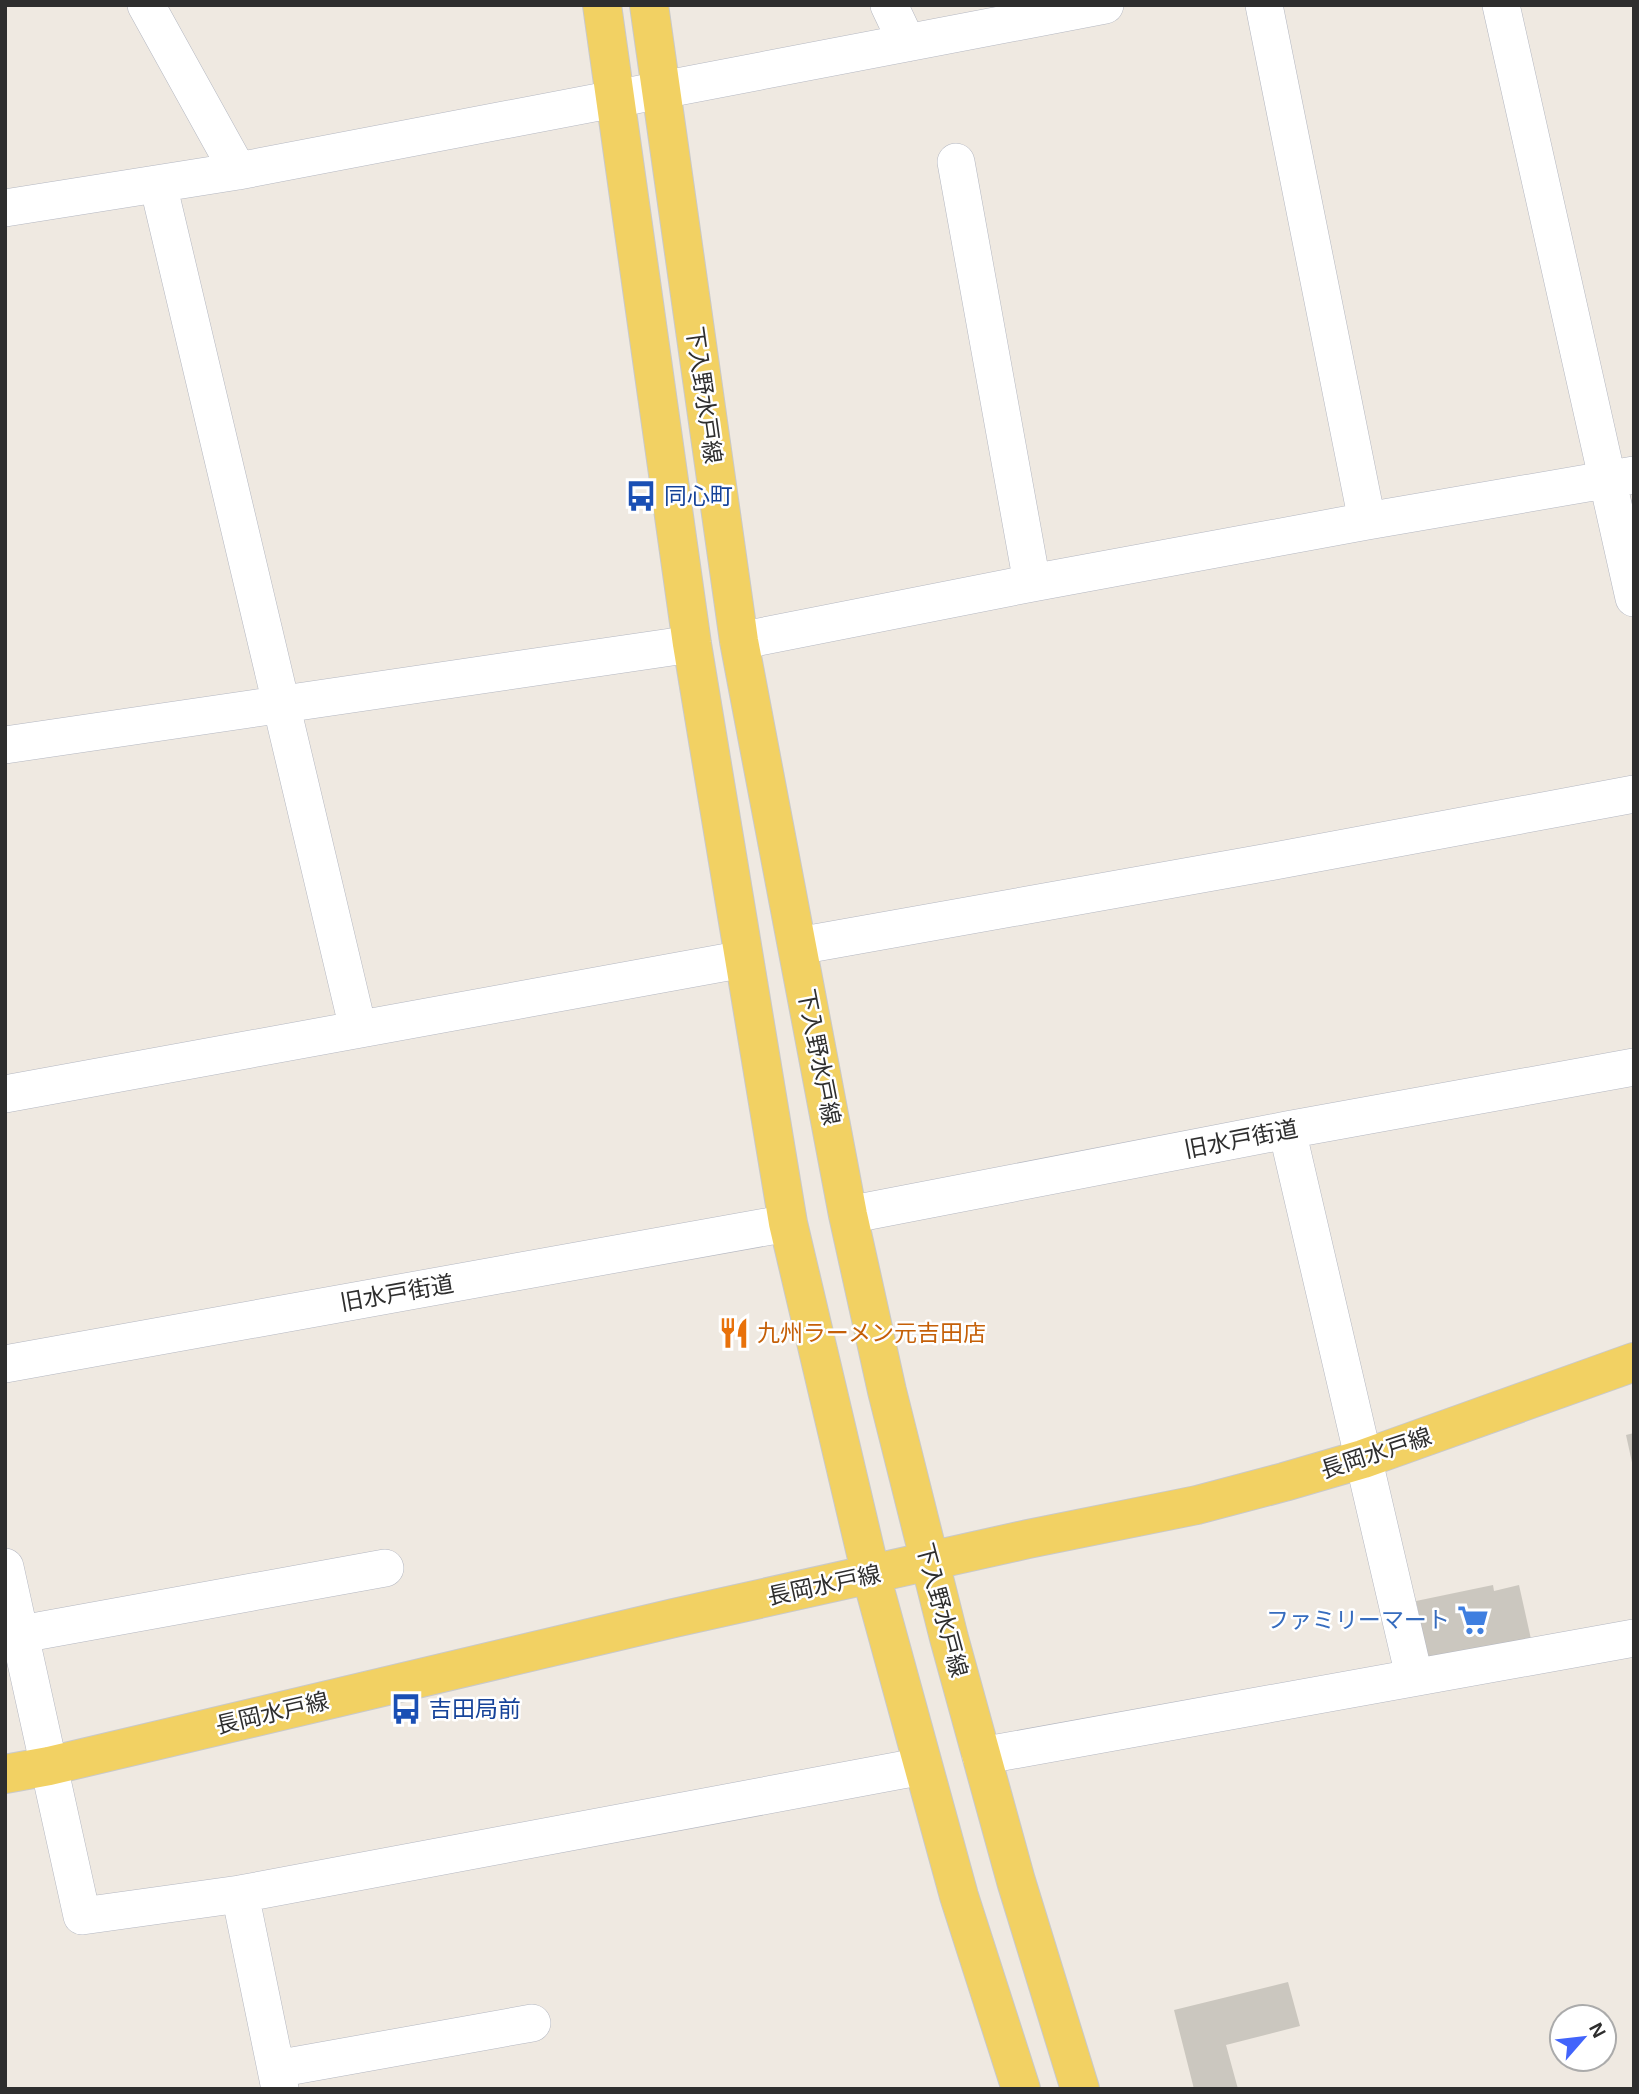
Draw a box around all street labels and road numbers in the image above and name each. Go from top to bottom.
street label: 下入野水戸線 [682,325,726,465]
street label: 下入野水戸線 [793,987,845,1127]
street label: 旧水戸街道 [1182,1115,1300,1163]
street label: 旧水戸街道 [338,1270,456,1316]
street label: 長岡水戸線 [1317,1423,1435,1483]
street label: 下入野水戸線 [912,1540,972,1680]
street label: 長岡水戸線 [765,1560,883,1610]
street label: 長岡水戸線 [213,1687,331,1739]

